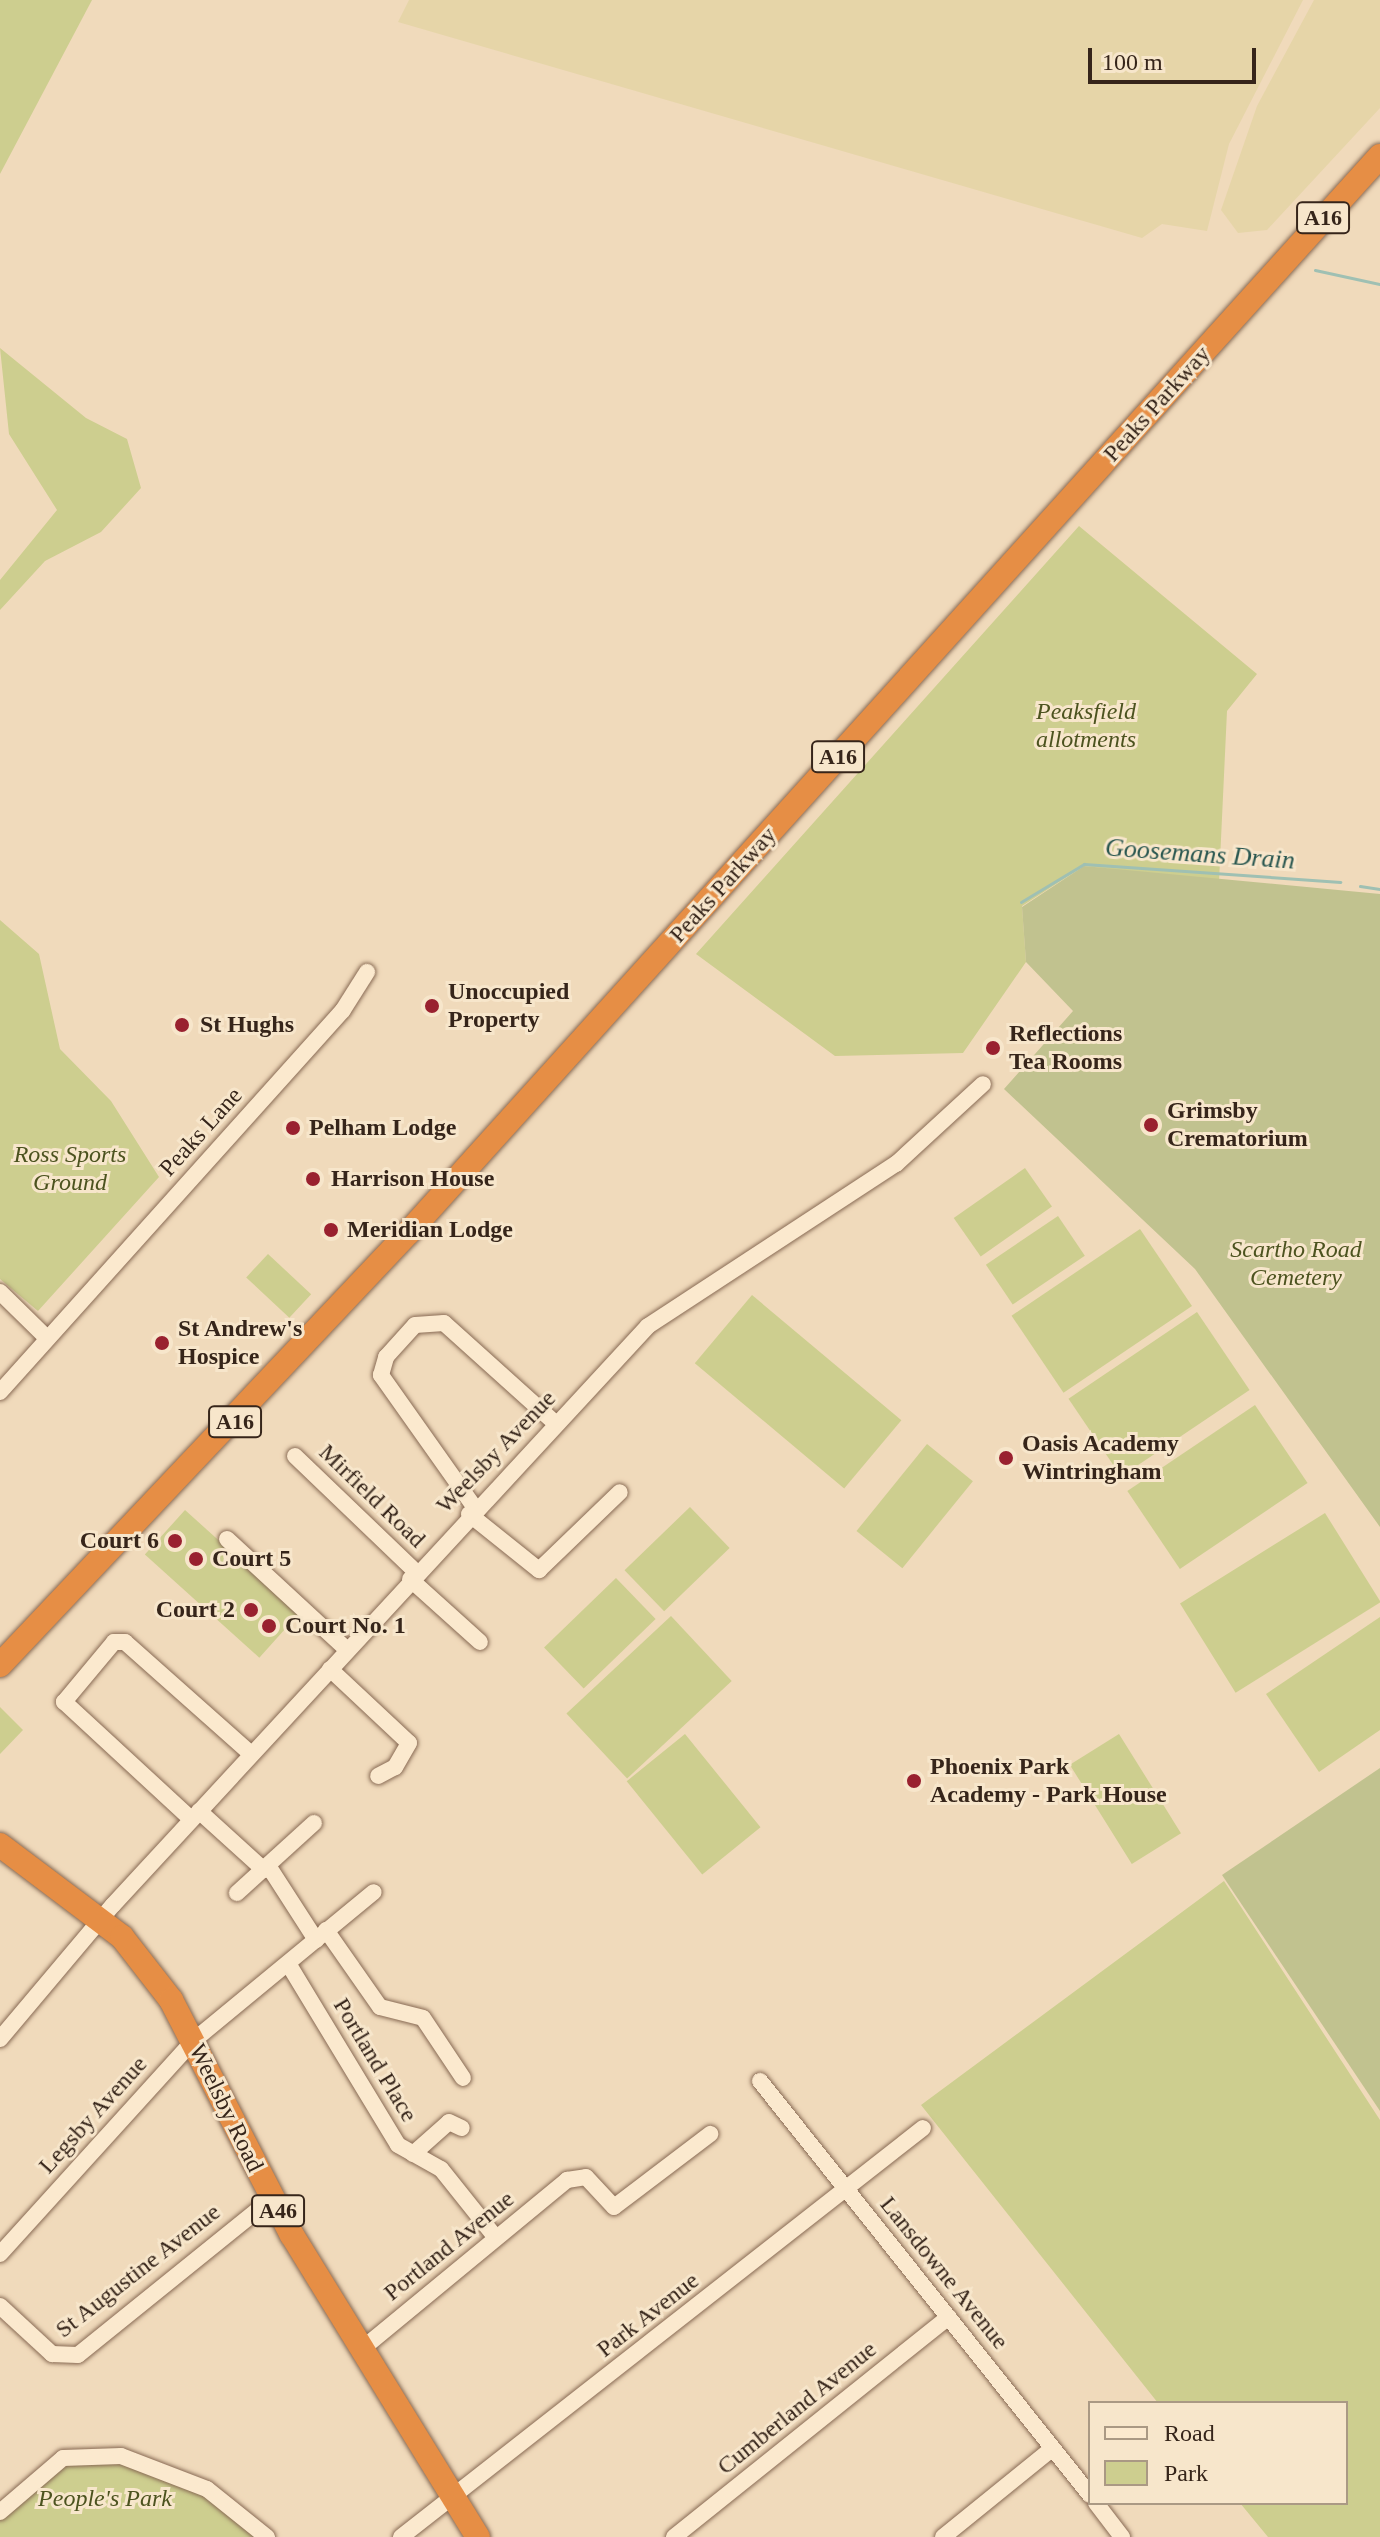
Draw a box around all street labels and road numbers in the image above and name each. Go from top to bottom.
road number: A16 [1295,200,1351,236]
street label: Peaks Parkway [1097,340,1217,468]
road number: A16 [810,739,866,775]
street label: Peaks Parkway [663,821,783,949]
street label: Peaks Lane [154,1082,248,1182]
street label: Weelsby Avenue [430,1384,562,1520]
road number: A16 [207,1404,263,1440]
street label: Mirfield Road [313,1438,431,1554]
street label: Portland Place [327,1993,423,2127]
street label: Weelsby Road [183,2039,269,2177]
street label: Legsby Avenue [32,2050,154,2180]
street label: Portland Avenue [378,2184,520,2308]
street label: Lansdowne Avenue [873,2190,1015,2356]
road number: A46 [250,2193,306,2229]
street label: St Augustine Avenue [49,2197,227,2345]
street label: Park Avenue [591,2266,705,2364]
street label: Cumberland Avenue [711,2335,883,2481]

